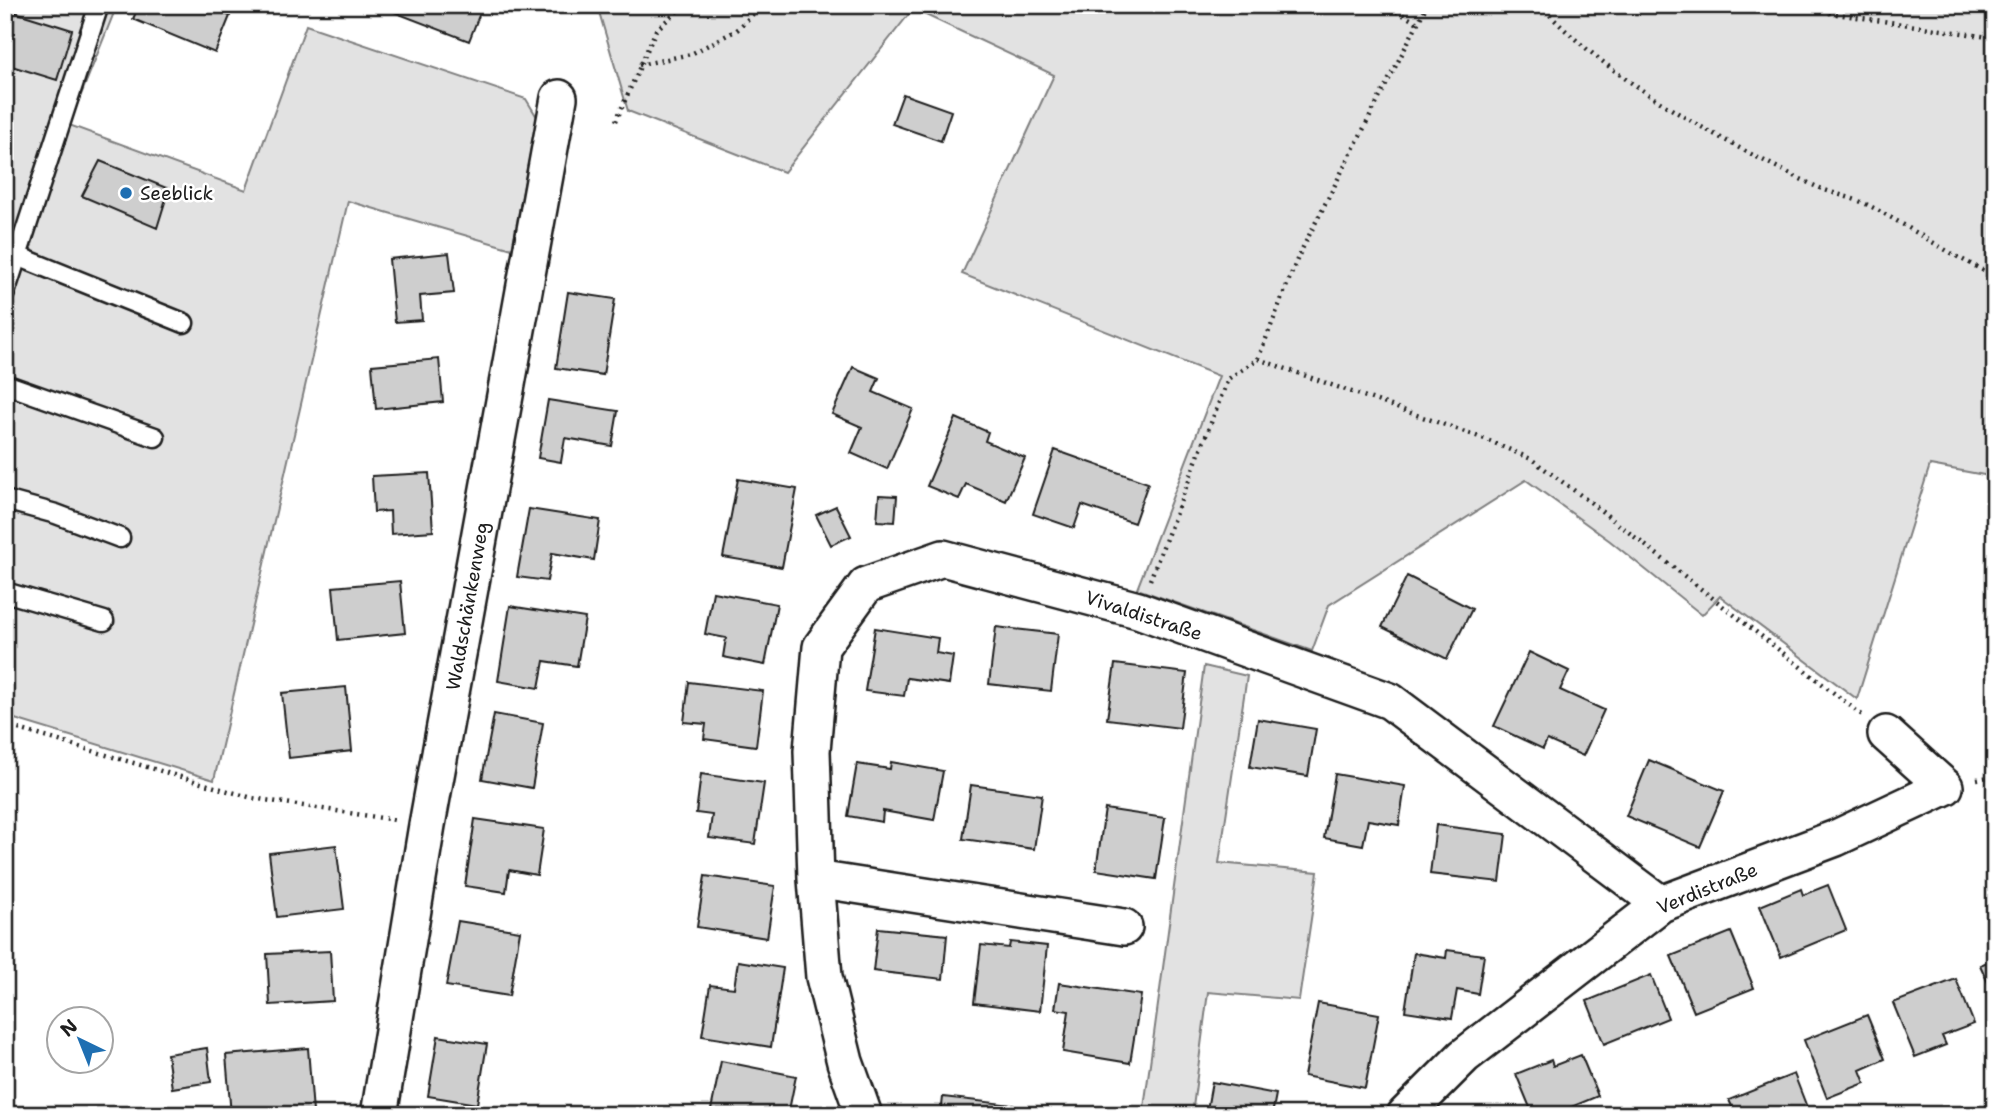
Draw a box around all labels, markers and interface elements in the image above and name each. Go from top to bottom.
place label: Seeblick [140,181,214,206]
marker: Seeblick [118,185,134,201]
street label: Waldschänkenweg [440,520,495,692]
street label: Vivaldistraße [1082,585,1206,646]
street label: Verdistraße [1653,857,1761,920]
north arrow [46,1004,116,1074]
text: N [55,1014,83,1042]

